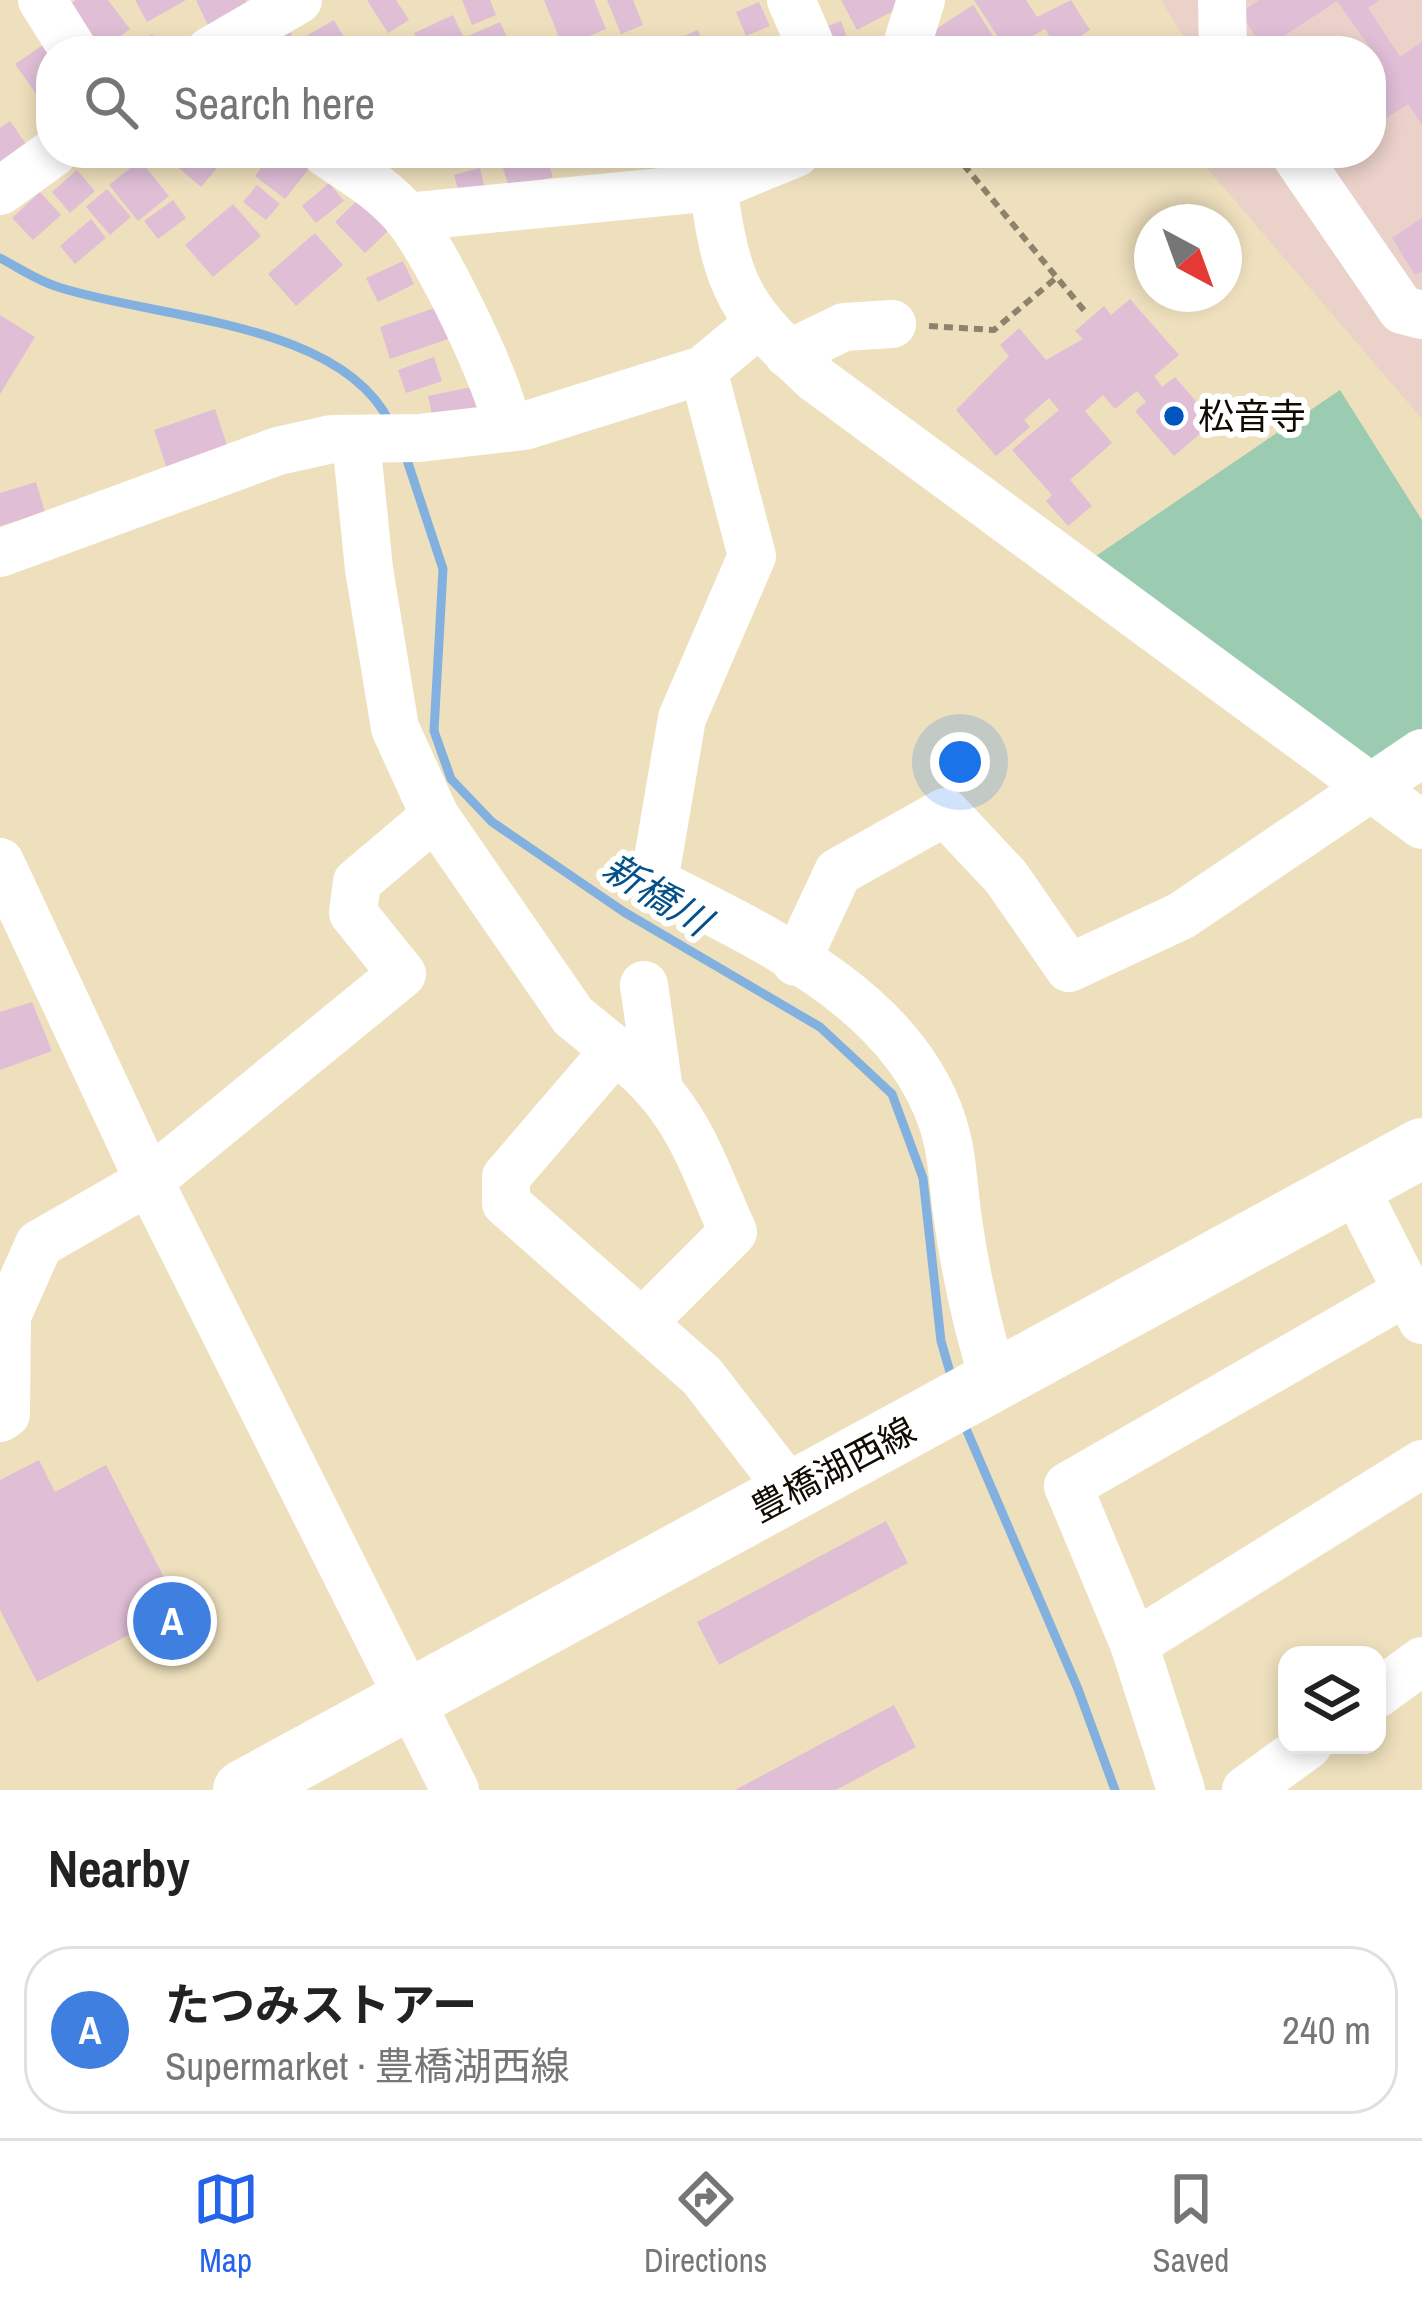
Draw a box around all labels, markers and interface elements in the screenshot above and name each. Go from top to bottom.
search box [36,36,1386,168]
icon: search [78,69,144,135]
text: Search here [174,72,375,133]
north arrow [1134,204,1242,312]
place label: 松音寺 [1198,392,1306,440]
marker: 松音寺 [1161,403,1187,429]
your location [930,732,990,792]
water label: 新橋川 [594,841,724,949]
street label: 豊橋湖西線 [742,1406,924,1532]
pin: A [133,1576,211,1666]
map controls [1278,1646,1386,1754]
button: layers [1278,1646,1386,1754]
text: Nearby [48,1834,190,1903]
text: たつみストアー [165,1974,477,2035]
text: A [78,2004,102,2056]
text: 240 m [1282,2004,1371,2056]
text: Supermarket · 豊橋湖西線 [165,2040,570,2092]
tab: Map [193,2166,259,2282]
tab: Directions [644,2166,767,2282]
tab: Saved [1153,2166,1229,2282]

